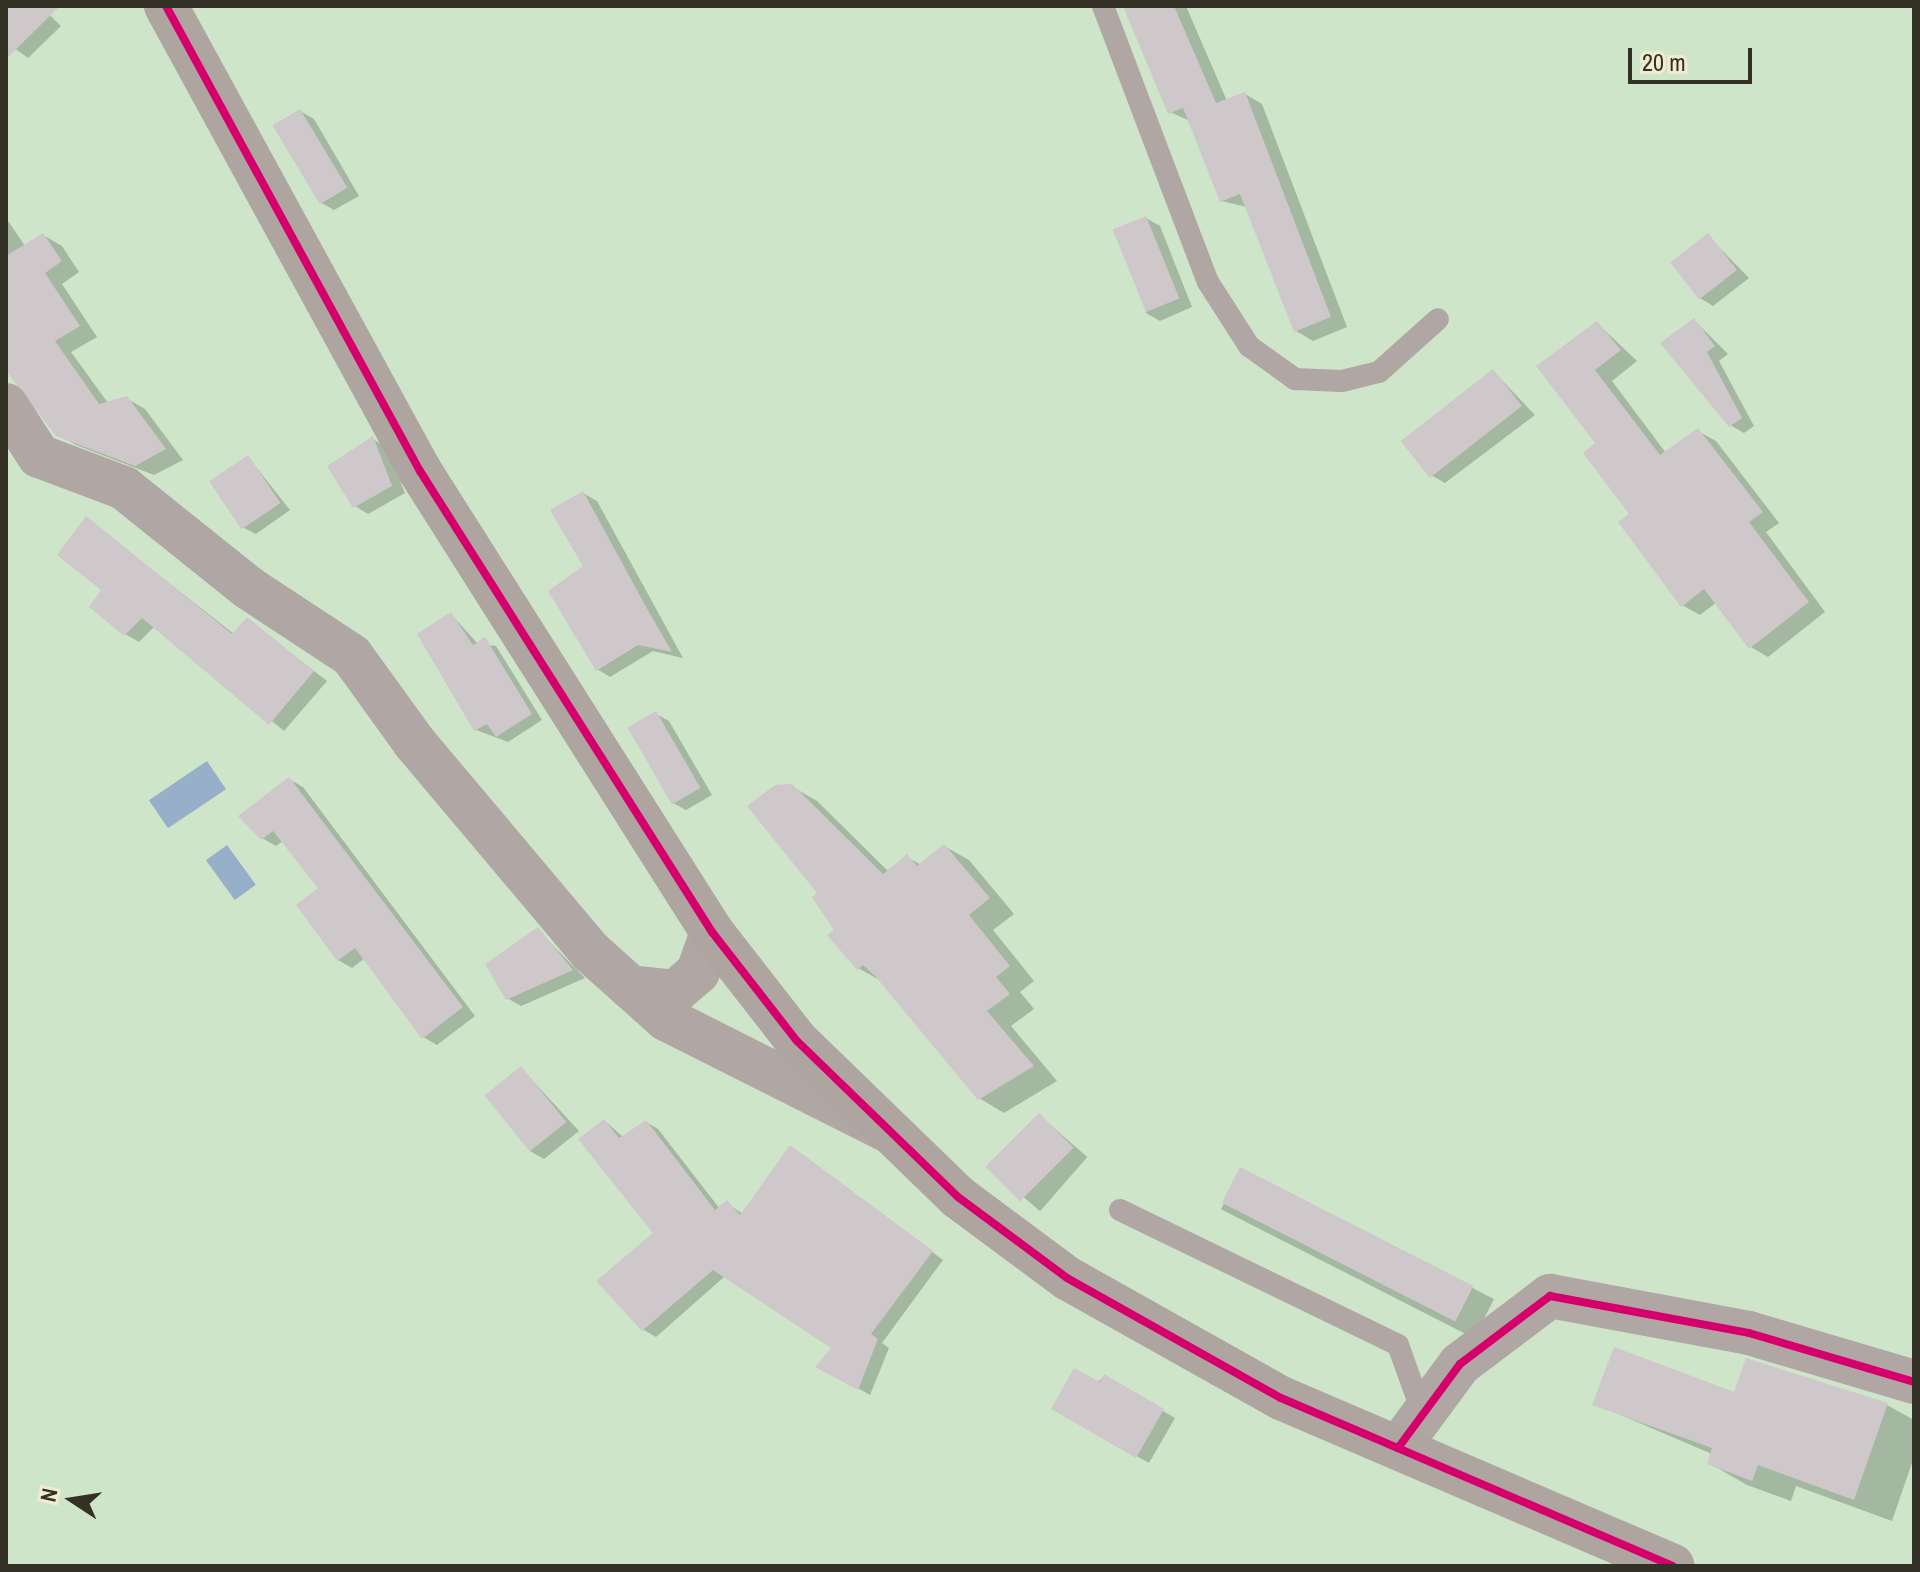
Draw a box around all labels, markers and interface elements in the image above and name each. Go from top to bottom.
scale bar [1632,32,1756,82]
text: 20 m [1642,46,1686,78]
north arrow [32,1460,112,1540]
text: N [32,1486,65,1505]

